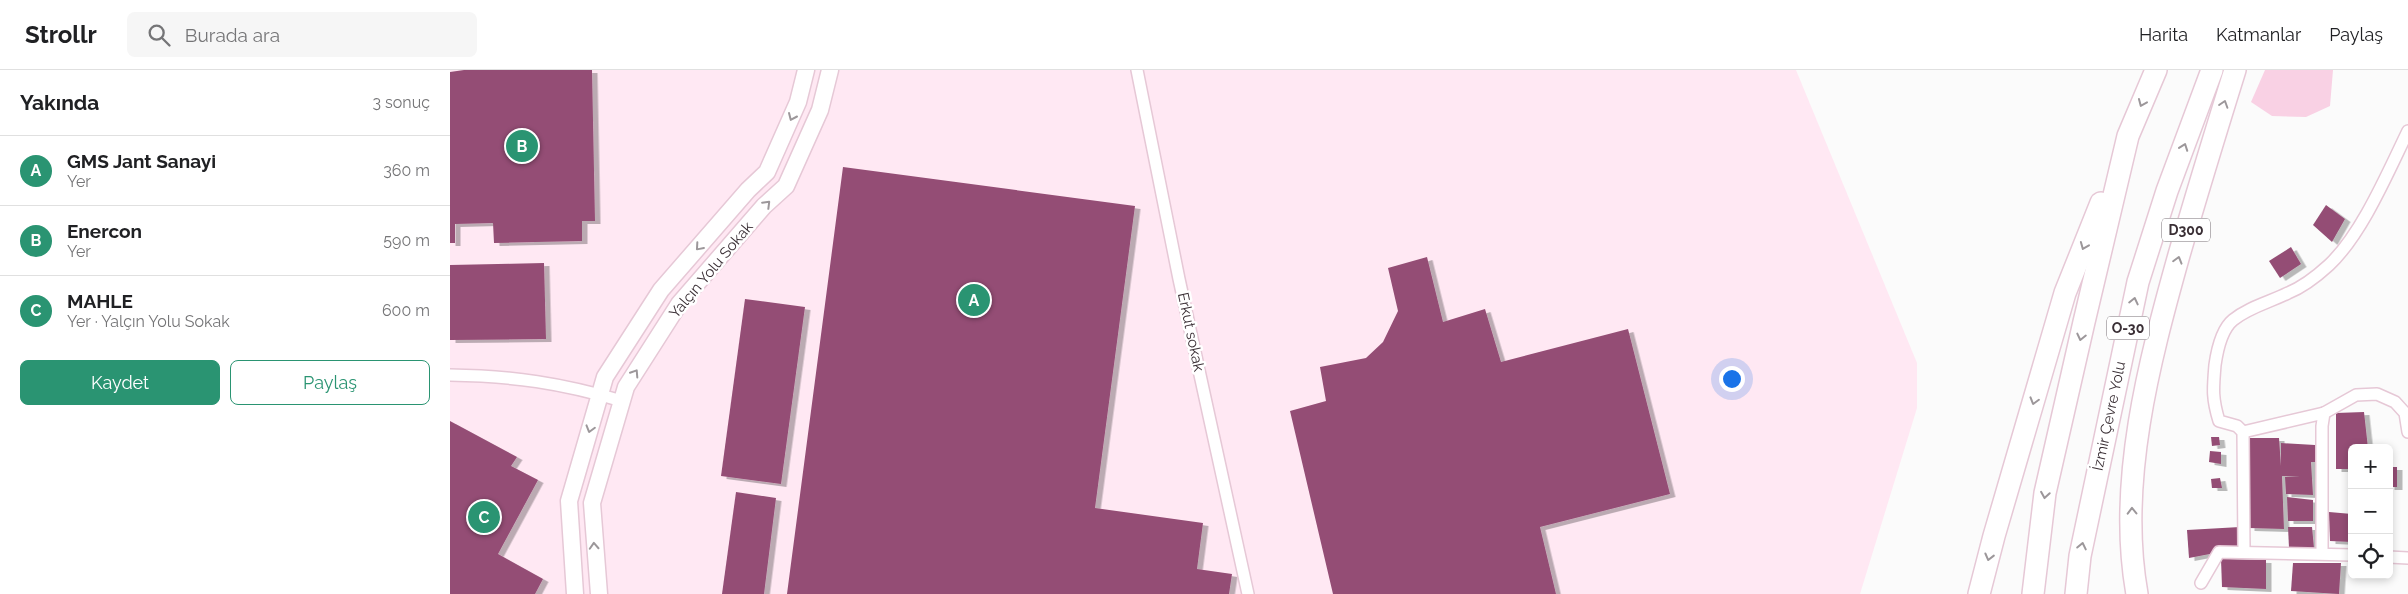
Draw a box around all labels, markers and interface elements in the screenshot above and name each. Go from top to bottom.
search box [127,12,477,57]
text: Strollr [25,20,97,49]
icon: search [145,21,173,49]
text: Burada ara [185,24,280,46]
text: Harita [2139,24,2188,45]
text: Katmanlar [2216,24,2301,45]
text: Paylaş [2329,24,2383,45]
text: Yakında [20,90,99,115]
text: 3 sonuç [373,93,430,112]
one-way arrow [2138,98,2149,107]
one-way arrow [2219,101,2229,109]
one-way arrow [787,112,798,121]
pin: B [506,127,538,165]
one-way arrow [2178,143,2188,151]
text: GMS Jant Sanayi [67,150,216,172]
text: A [31,161,41,180]
text: 360 m [383,161,430,180]
text: Yer [67,172,91,191]
one-way arrow [761,201,770,210]
street label: Yalçın Yolu Sokak [665,218,757,322]
road number: D300 [2162,218,2210,242]
text: Enercon [67,220,142,242]
text: B [31,231,41,250]
text: 590 m [383,231,430,250]
one-way arrow [696,241,704,250]
one-way arrow [2080,241,2090,250]
text: Yer [67,242,91,261]
one-way arrow [2172,256,2182,265]
pin: A [958,281,990,319]
text: MAHLE [67,290,133,312]
street label: Erkut sokak [1174,291,1208,373]
one-way arrow [2128,297,2139,306]
text: C [31,301,41,320]
text: 600 m [382,301,430,320]
text: Yer · Yalçın Yolu Sokak [67,312,230,331]
road number: O-30 [2107,317,2149,340]
one-way arrow [2076,332,2086,341]
street label: İzmir Çevre Yolu [2088,359,2129,472]
button: Kaydet [20,360,220,405]
button: Paylaş [230,360,430,405]
your location [1719,366,1745,392]
one-way arrow [629,370,638,379]
one-way arrow [2029,396,2039,404]
one-way arrow [585,425,595,433]
map controls [2348,444,2393,579]
button: + [2348,444,2393,489]
button: − [2348,489,2393,534]
one-way arrow [2041,491,2051,500]
pin: C [468,498,500,536]
one-way arrow [2127,506,2137,514]
button: locate [2348,534,2393,579]
one-way arrow [589,541,600,549]
one-way arrow [2076,541,2087,550]
one-way arrow [1984,552,1995,561]

